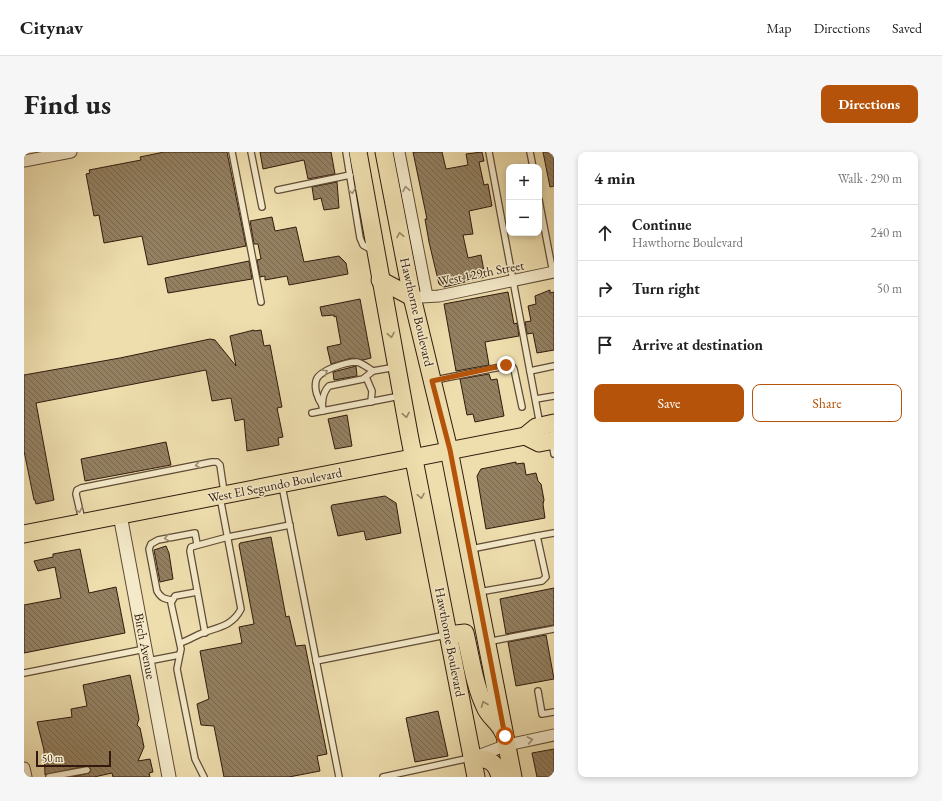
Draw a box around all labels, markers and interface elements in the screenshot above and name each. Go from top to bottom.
text: Citynav [20,15,83,40]
text: Map [766,19,792,37]
text: Directions [814,19,870,37]
text: Saved [892,19,922,37]
button: Directions [821,85,918,123]
text: Find us [24,86,111,122]
map controls [506,164,542,236]
button: + [506,164,542,200]
text: 4 min [594,167,635,189]
text: Walk · 290 m [838,170,902,187]
one-way arrow [402,186,411,193]
one-way arrow [347,187,356,194]
button: − [506,200,542,236]
text: Continue [632,215,692,234]
icon: ahead [594,222,616,244]
text: 240 m [871,224,902,241]
one-way arrow [396,232,405,238]
text: Hawthorne Boulevard [632,234,743,251]
street label: Hawthorne Boulevard [396,256,438,368]
street label: West 129th Street [437,256,525,290]
icon: right [594,278,616,300]
text: Turn right [632,279,700,298]
text: 50 m [877,280,902,297]
one-way arrow [386,332,394,338]
icon: arrive [594,334,616,356]
text: Arrive at destination [632,335,763,354]
route end [497,356,515,374]
one-way arrow [321,370,328,377]
button: Save [594,384,744,422]
button: Share [752,384,902,422]
one-way arrow [401,412,409,418]
one-way arrow [195,460,201,469]
street label: West El Segundo Boulevard [206,464,344,506]
one-way arrow [416,493,425,499]
one-way arrow [75,506,83,513]
one-way arrow [164,534,171,542]
street label: Hawthorne Boulevard [431,586,469,699]
street label: Birch Avenue [130,611,160,681]
one-way arrow [481,701,489,708]
route start [496,727,514,745]
one-way arrow [527,736,534,745]
scale bar [36,749,111,768]
text: 50 m [42,751,63,765]

